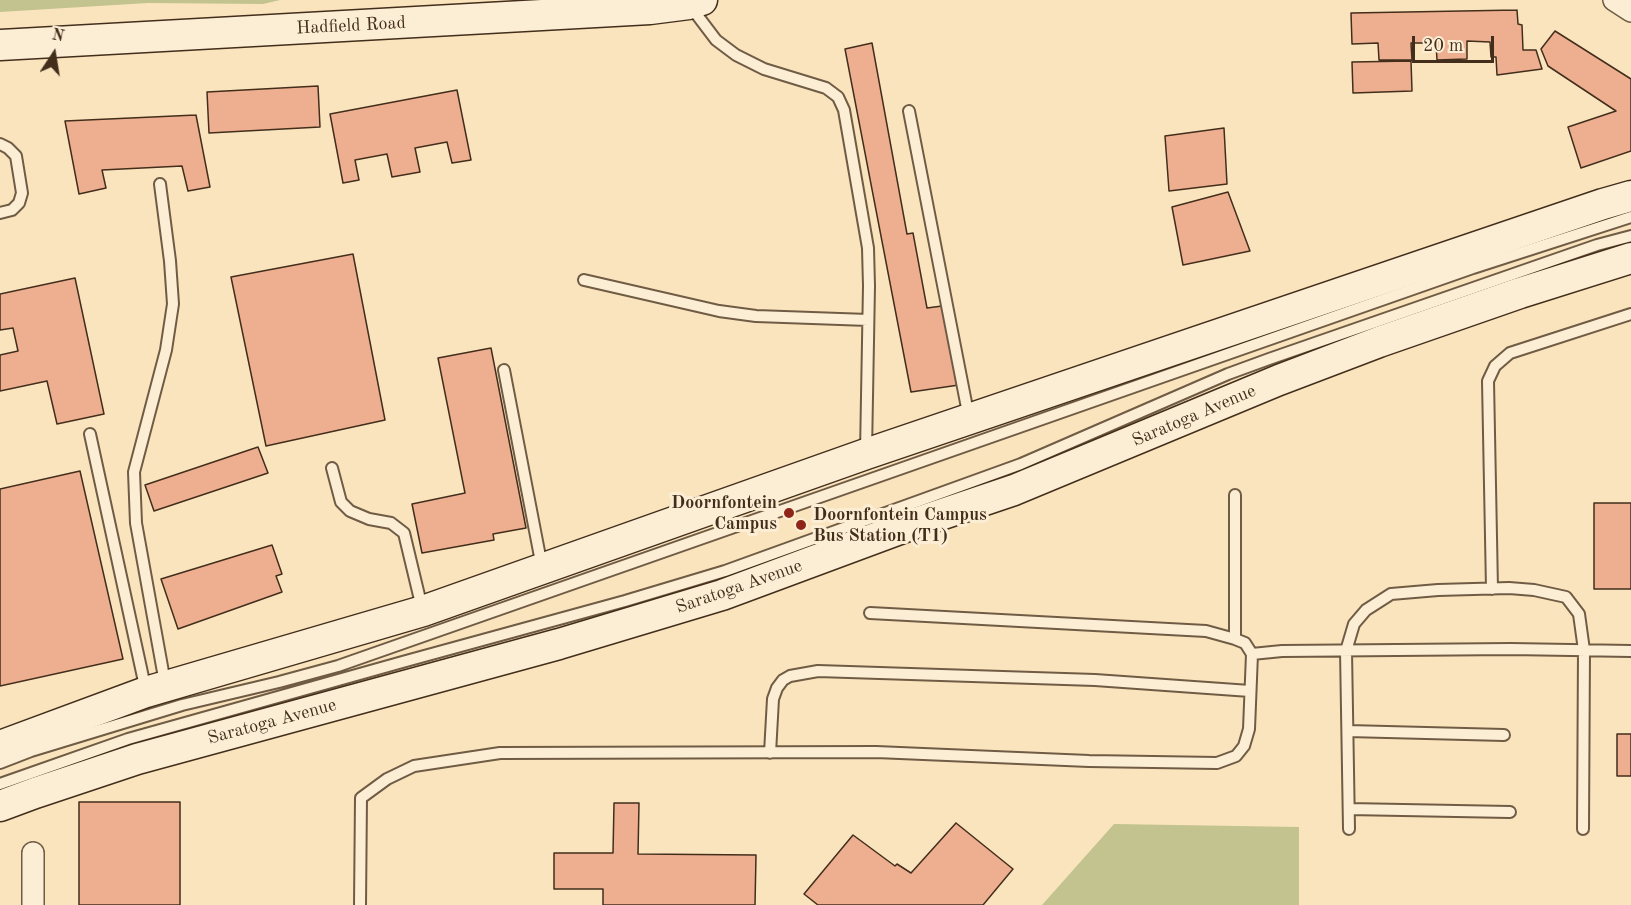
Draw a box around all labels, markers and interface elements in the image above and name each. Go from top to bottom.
street label: Hadfield Road [296,12,406,40]
north arrow [24,24,84,84]
scale bar [1415,24,1498,62]
text: N [50,27,65,45]
text: 20 m [1423,37,1463,55]
street label: Saratoga Avenue [1129,380,1259,452]
place label: Doornfontein Campus [671,492,777,534]
place label: Doornfontein Campus Bus Station (T1) [813,504,987,546]
marker: Doornfontein Campus [782,506,796,520]
marker: Doornfontein Campus Bus Station (T1) [794,518,808,532]
street label: Saratoga Avenue [673,555,805,619]
street label: Saratoga Avenue [205,694,339,750]

